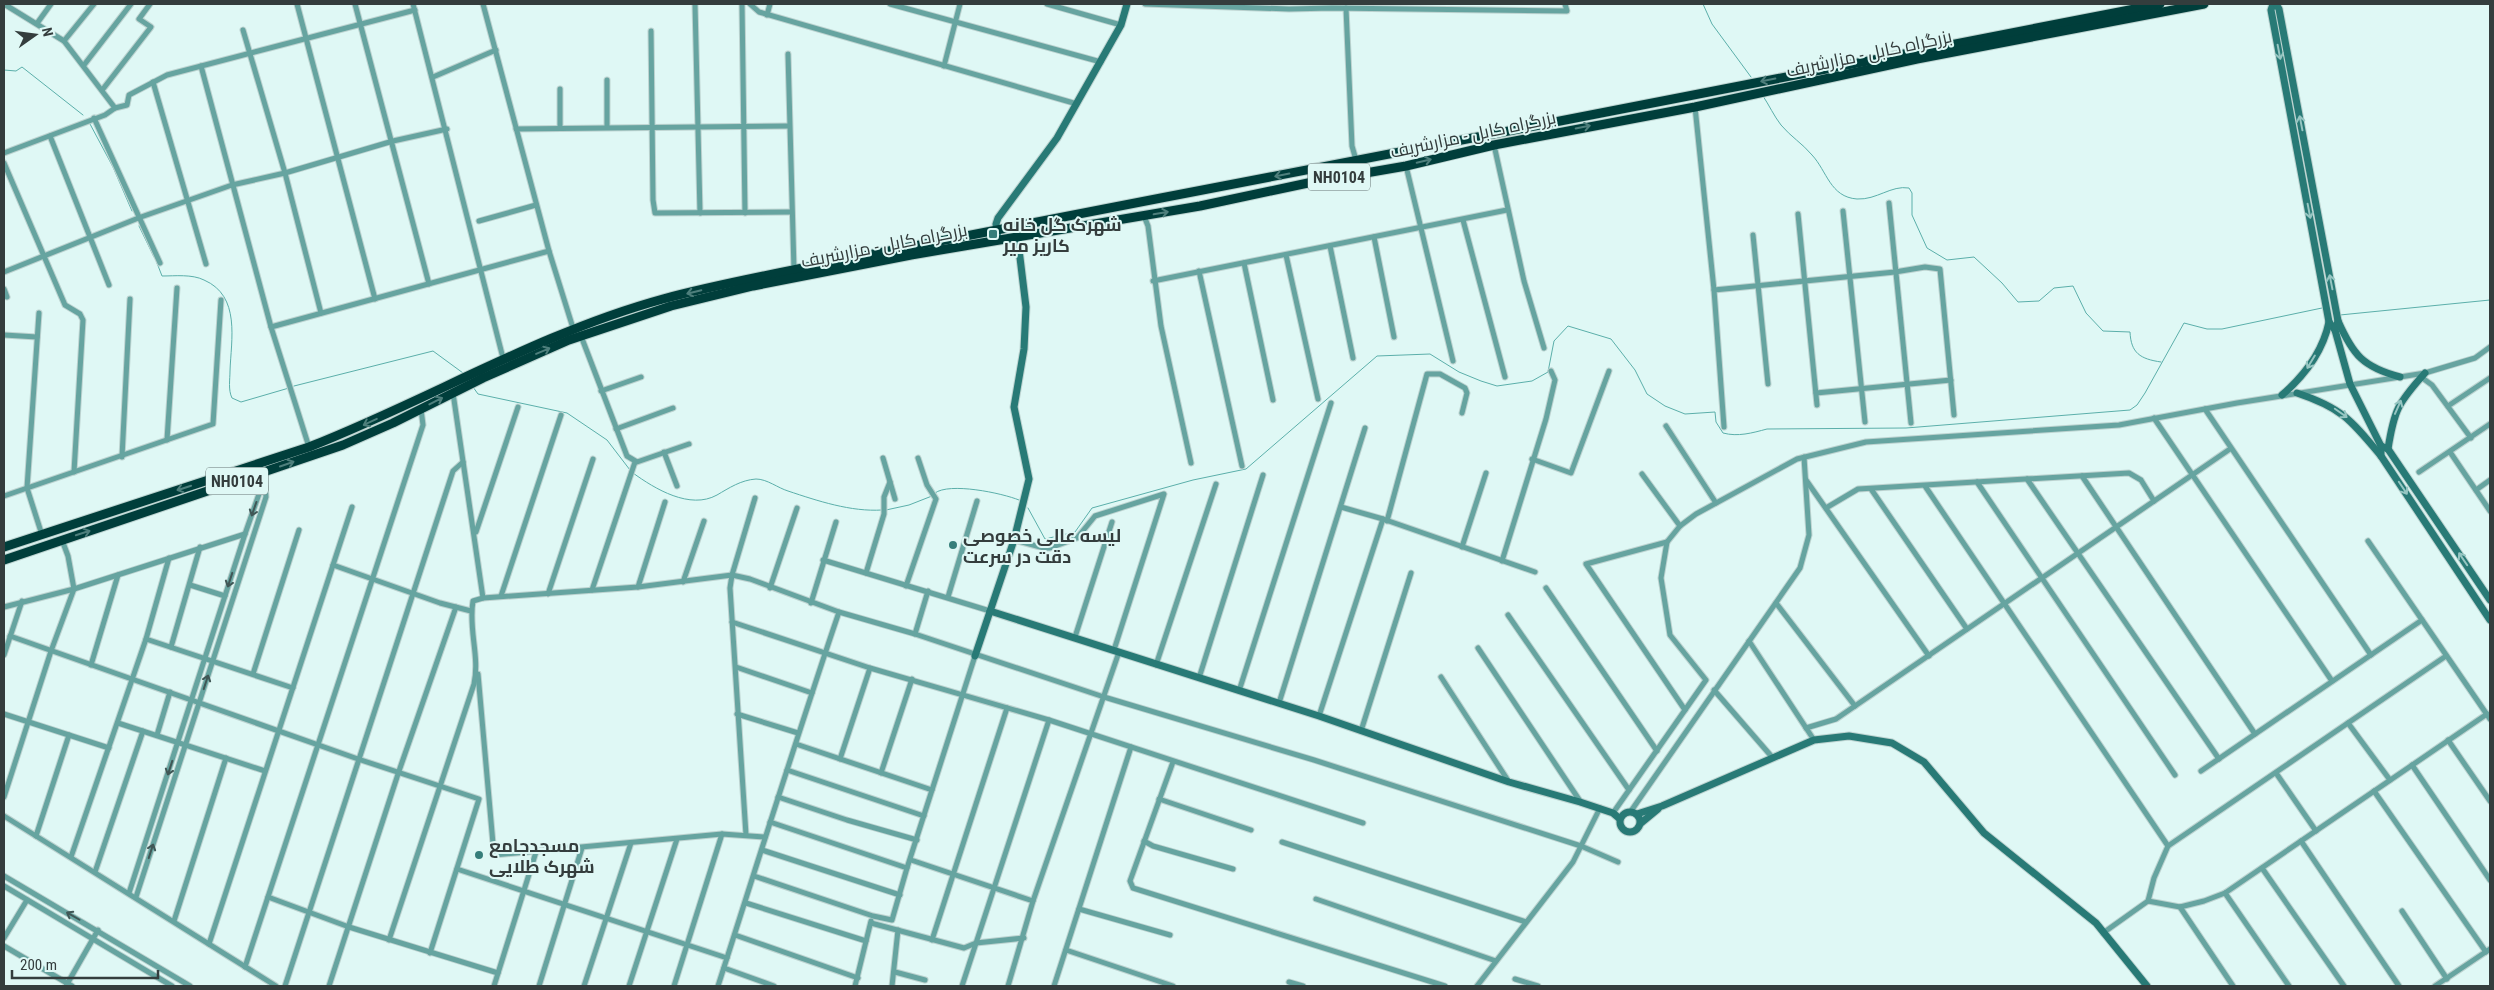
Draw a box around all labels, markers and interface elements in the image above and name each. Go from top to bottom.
north arrow [10,10,60,60]
street label: بزرگراه کابل - مزارشریف [1784,25,1954,82]
text: N [39,26,56,38]
one-way arrow [2274,43,2284,59]
one-way arrow [1761,75,1777,85]
street label: بزرگراه کابل - مزارشریف [1388,106,1558,163]
one-way arrow [2295,115,2305,131]
one-way arrow [1574,122,1590,131]
one-way arrow [1415,156,1431,165]
road number: NH0104 [1308,163,1370,190]
one-way arrow [1275,170,1291,180]
one-way arrow [2304,203,2314,219]
one-way arrow [1153,207,1169,217]
place label: شهرک گل خانه کاریز میر [1002,214,1122,257]
street label: بزرگراه کابل - مزارشریف [799,219,969,272]
marker: شهرک گل خانه کاریز میر [987,228,999,240]
one-way arrow [2325,275,2335,291]
one-way arrow [687,288,703,297]
one-way arrow [535,346,550,356]
one-way arrow [2306,355,2316,369]
one-way arrow [428,396,443,405]
one-way arrow [2394,400,2403,415]
one-way arrow [2334,408,2348,418]
one-way arrow [363,418,378,428]
one-way arrow [278,459,294,469]
road number: NH0104 [206,468,268,494]
one-way arrow [2398,481,2408,495]
one-way arrow [176,484,192,494]
one-way arrow [248,501,258,517]
place label: لیسه عالی خصوصی دقت در سرعت [963,525,1121,568]
one-way arrow [75,527,91,537]
marker: لیسه عالی خصوصی دقت در سرعت [947,539,959,551]
one-way arrow [2458,553,2468,567]
one-way arrow [225,572,234,588]
one-way arrow [201,674,211,690]
one-way arrow [165,760,174,776]
place label: مسجدجامع شهرک طلایی [489,835,595,878]
one-way arrow [147,843,157,859]
marker: مسجدجامع شهرک طلایی [473,849,485,861]
one-way arrow [67,911,81,921]
scale bar [12,948,159,980]
text: 200 m [20,956,57,974]

